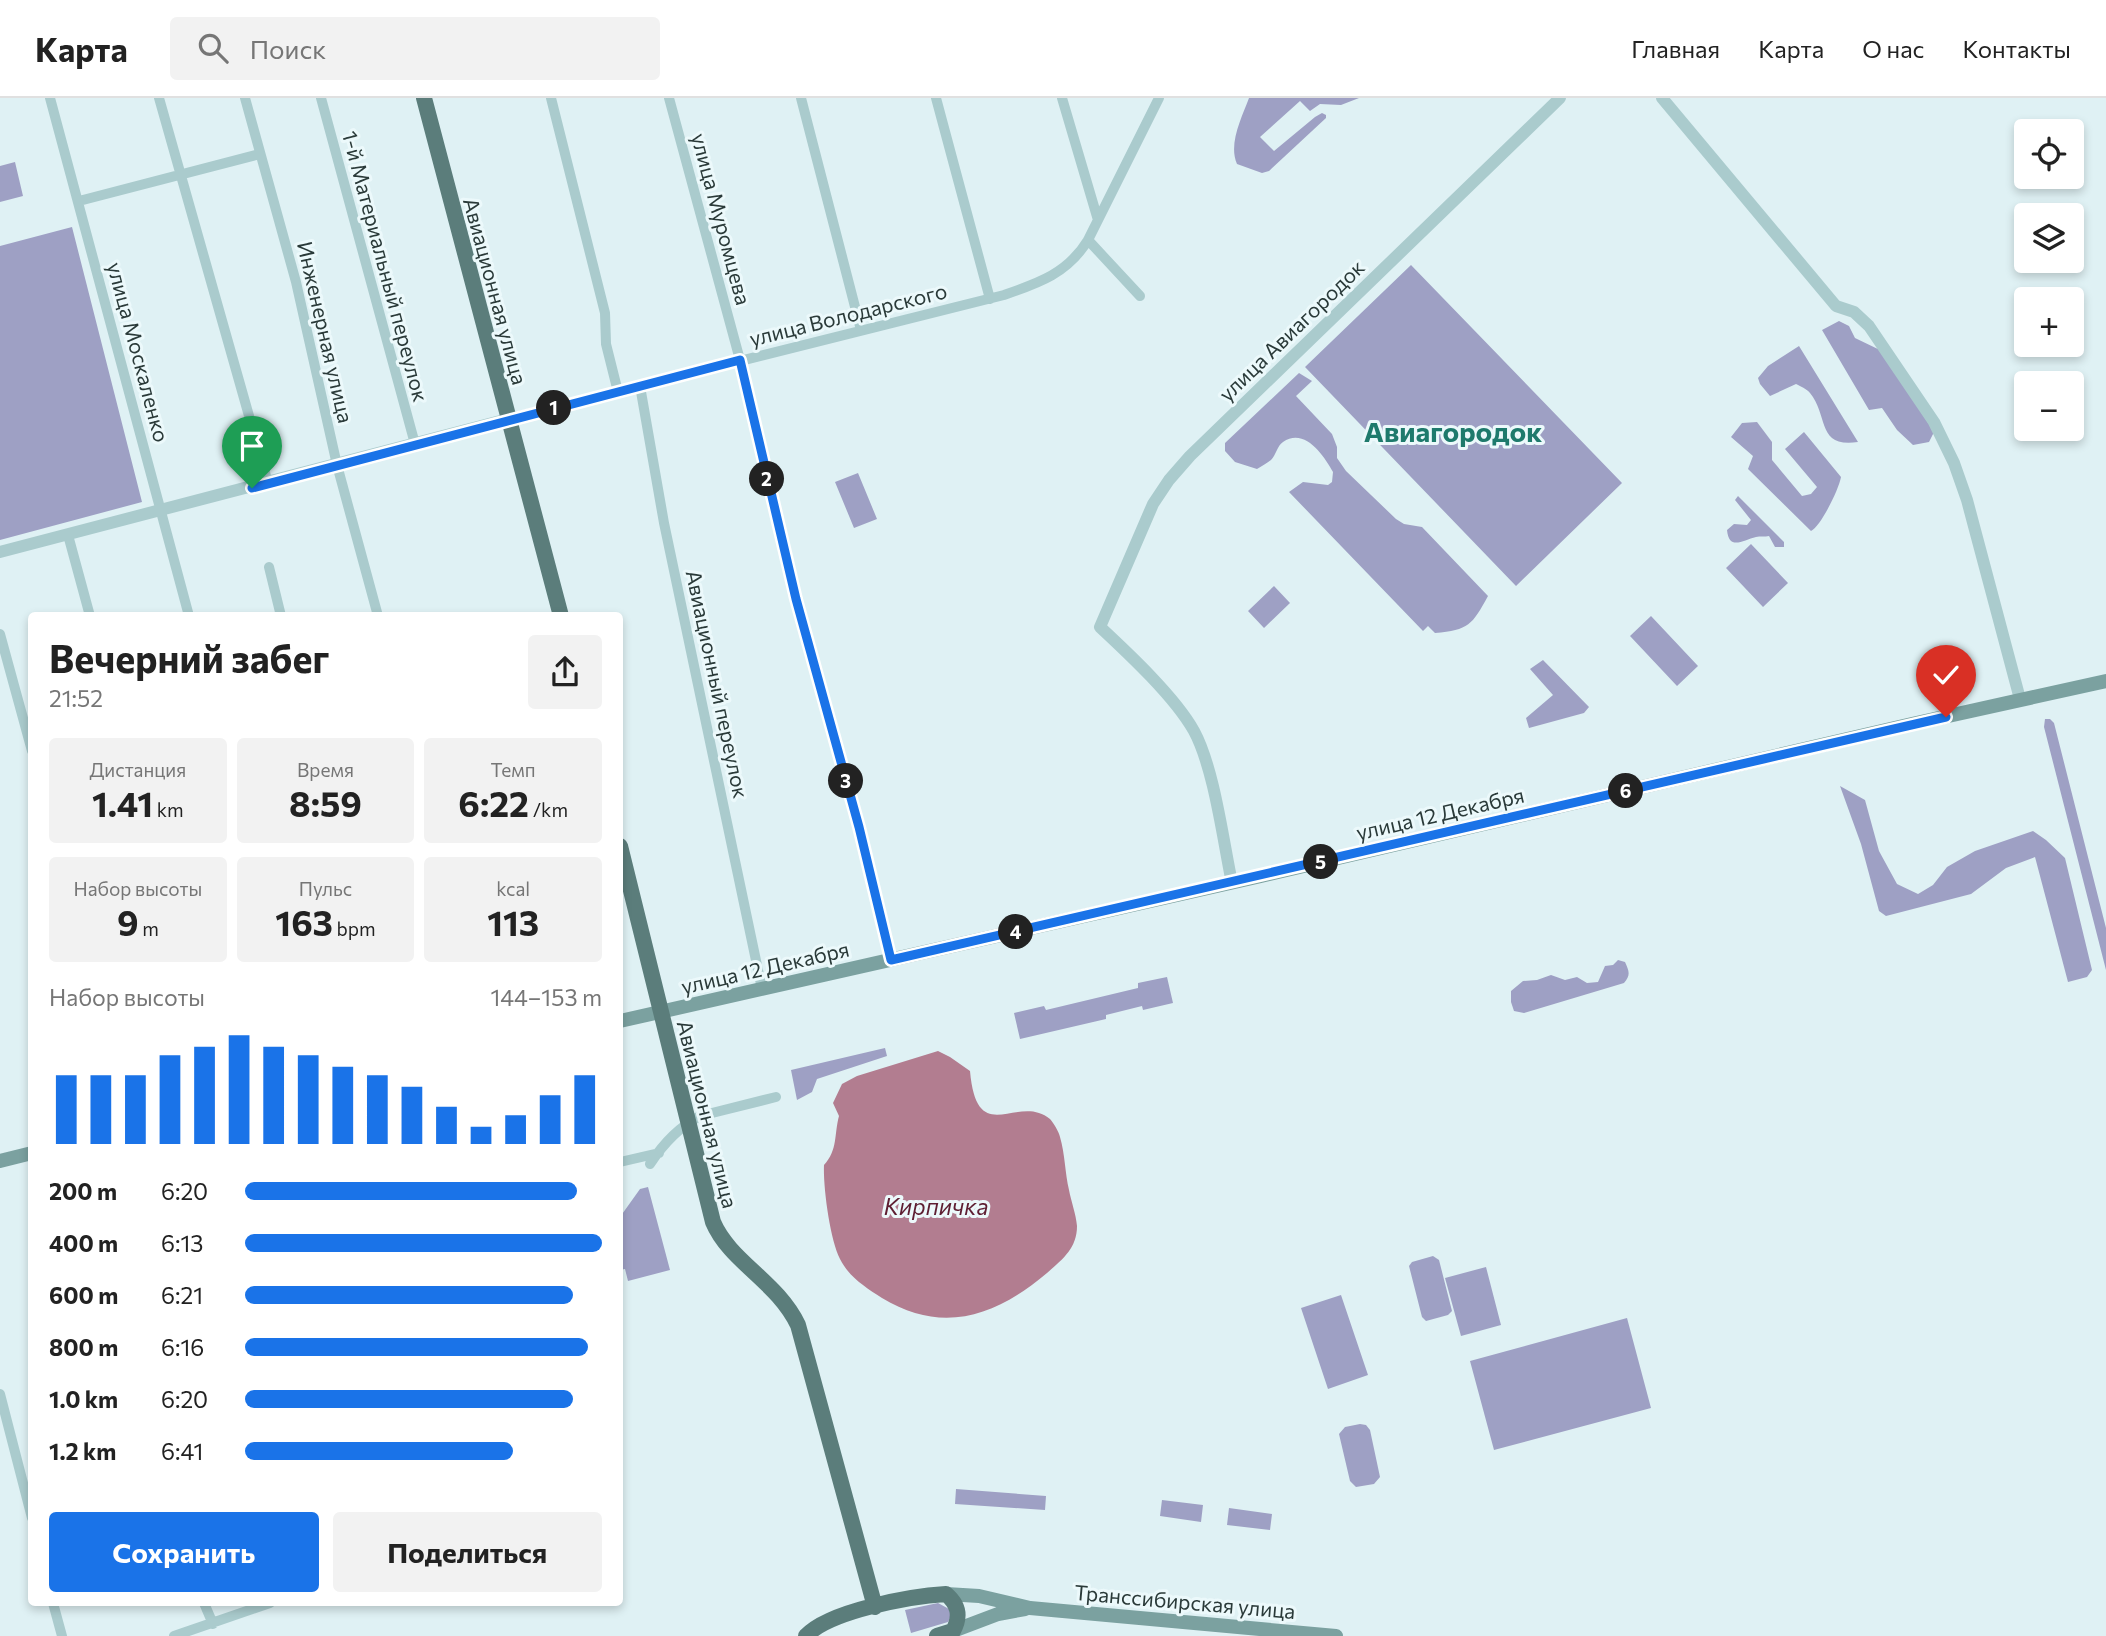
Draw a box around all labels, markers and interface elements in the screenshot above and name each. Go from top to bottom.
search box [170,17,660,80]
text: Карта [35,28,128,69]
icon: search [194,29,232,67]
text: Поиск [250,33,326,64]
text: Главная [1631,34,1720,63]
text: Карта [1758,34,1824,63]
text: О нас [1862,34,1924,63]
text: Контакты [1962,34,2071,63]
map controls [2014,119,2084,441]
button: locate [2014,119,2084,189]
street label: 1-й Материальный переулок [338,128,434,404]
street label: улица Муромцева [687,130,757,308]
street label: Авиационная улица [459,195,533,387]
button: layers [2014,203,2084,273]
street label: Инженерная улица [293,239,359,425]
street label: улица Авиагородок [1213,254,1369,406]
street label: улица Москаленко [103,259,175,445]
street label: улица Володарского [747,277,949,351]
button: + [2014,287,2084,357]
button: − [2014,371,2084,441]
pin: 1 [536,390,572,426]
text: 1 [549,396,558,419]
district label: Авиагородок [1364,414,1542,448]
pin [222,416,282,488]
icon: arrive [233,427,271,465]
pin: 2 [750,462,784,496]
text: 2 [761,467,772,490]
street label: Авиационный переулок [682,568,754,800]
text: Вечерний забег [49,634,329,681]
button: share [528,635,602,709]
pin [1916,645,1976,717]
icon: check [1927,656,1965,694]
text: 21:52 [49,684,103,712]
text: Дистанция [89,758,186,781]
text: Время [297,758,354,781]
text: Темп [491,758,536,781]
pin: 3 [828,764,864,798]
text: 3 [840,769,851,792]
pin: 6 [1608,774,1644,808]
text: 6 [1620,779,1631,802]
text: 1.41 [92,781,153,824]
text: 8:59 [289,781,362,824]
text: 6:22 [458,781,529,824]
street label: улица 12 Декабря [1353,781,1527,845]
text: km [153,798,184,821]
text: /km [529,798,568,821]
pin: 5 [1304,844,1338,880]
text: 5 [1315,850,1326,873]
text: Набор высоты [73,877,202,900]
text: Пульс [299,877,352,900]
text: kcal [496,877,530,900]
text: 9 [117,900,139,943]
text: 163 [275,900,333,943]
text: 113 [487,900,539,943]
pin: 4 [998,914,1034,950]
text: m [139,917,159,940]
text: bpm [333,917,376,940]
text: 4 [1010,920,1021,943]
street label: улица 12 Декабря [678,935,852,999]
text: Набор высоты [49,983,205,1011]
text: 144–153 m [490,983,602,1011]
street label: Авиационная улица [673,1018,743,1210]
text: 200 m [49,1177,117,1205]
text: 6:20 [161,1177,208,1205]
water label: Кирпичка [884,1192,988,1220]
text: 400 m [49,1229,118,1257]
text: 6:13 [161,1229,203,1257]
text: 600 m [49,1281,118,1309]
text: 6:21 [161,1281,203,1309]
text: 800 m [49,1333,118,1361]
text: 6:16 [161,1333,204,1361]
text: 1.0 km [49,1385,118,1413]
text: 6:20 [161,1385,208,1413]
text: 1.2 km [49,1437,116,1465]
text: 6:41 [161,1437,203,1465]
button: Сохранить [49,1512,319,1592]
button: Поделиться [333,1512,602,1592]
street label: Транссибирская улица [1073,1579,1297,1623]

